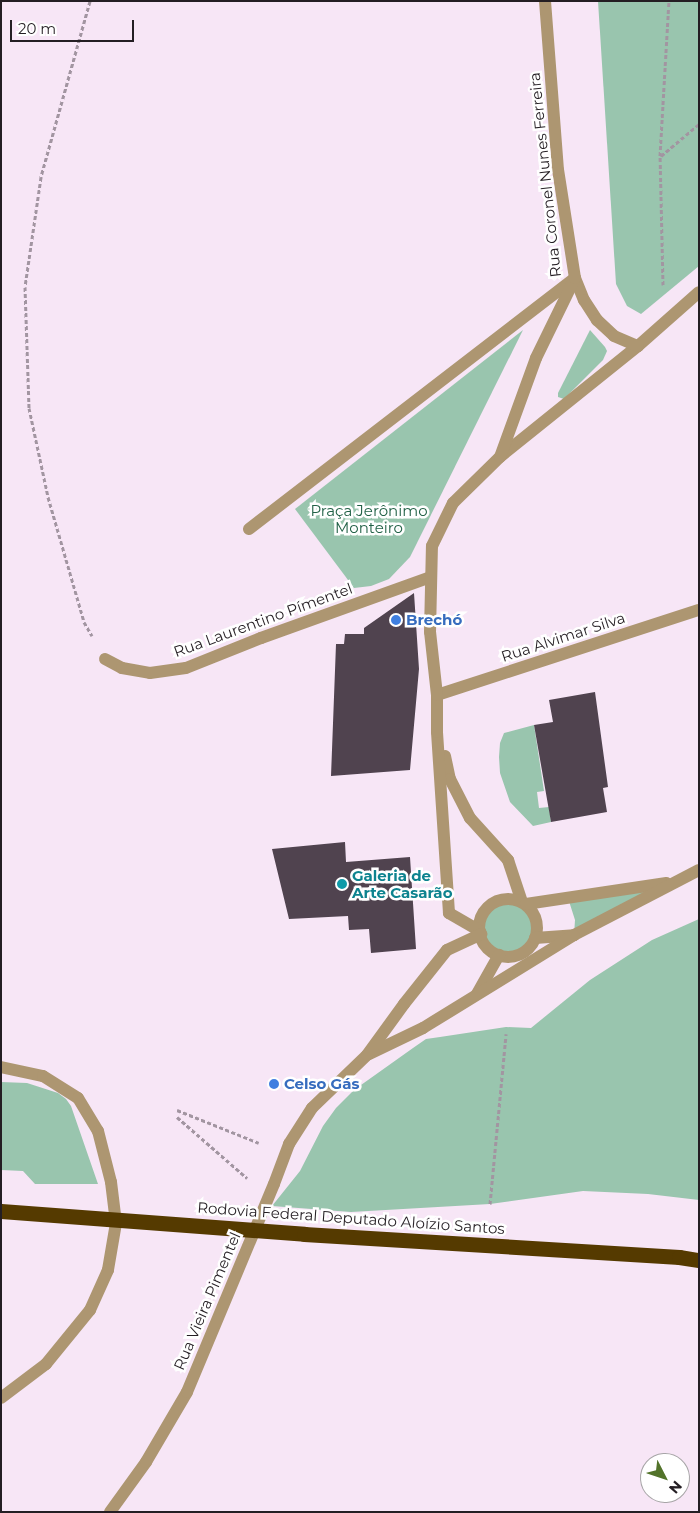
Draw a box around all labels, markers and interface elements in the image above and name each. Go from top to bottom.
scale bar [12,10,136,42]
text: 20 m [18,19,56,38]
street label: Rua Coronel Nunes Ferreira [525,72,565,278]
park label: Praça Jerônimo Monteiro [310,501,428,536]
street label: Rua Laurentino Pímentel [171,579,355,661]
street label: Rua Alvimar Silva [499,608,627,666]
place label: Brechó [406,611,462,629]
marker: Brechó [390,614,402,626]
place label: Galeria de Arte Casarão [352,866,452,901]
marker: Galeria de Arte Casarão [336,878,348,890]
place label: Celso Gás [284,1075,359,1093]
marker: Celso Gás [268,1078,280,1090]
street label: Rodovia Federal Deputado Aloízio Santos [197,1198,505,1238]
street label: Rua Vieira Pimentel [170,1229,244,1373]
north arrow [640,1453,690,1503]
text: N [665,1477,686,1497]

